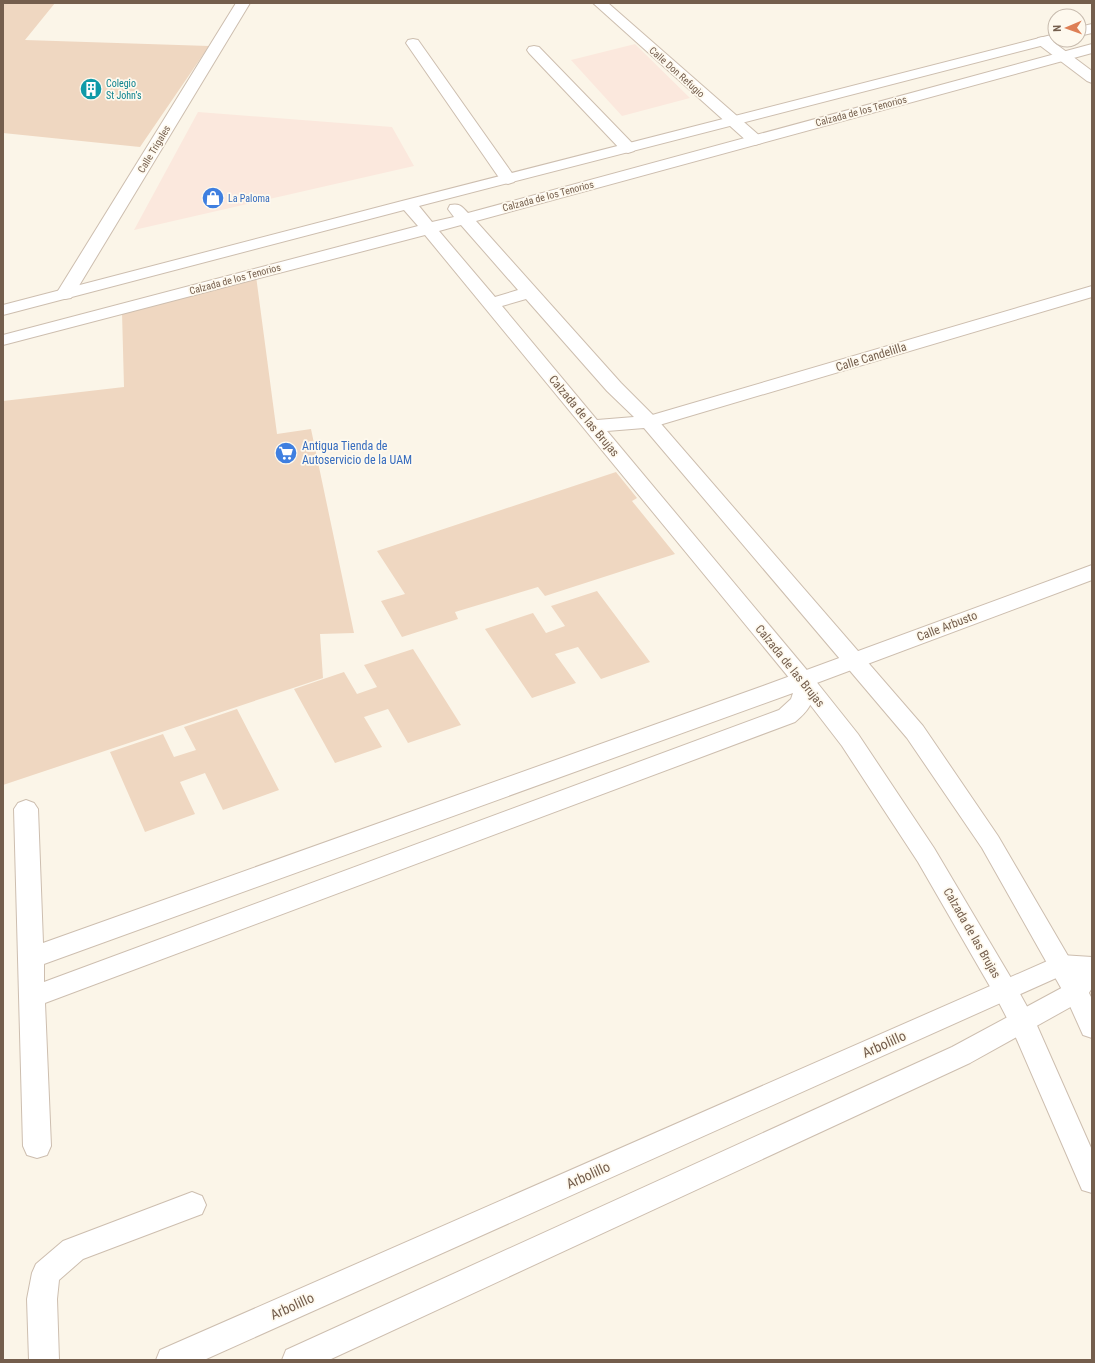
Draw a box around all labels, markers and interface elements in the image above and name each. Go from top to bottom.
north arrow [1047,8,1087,48]
text: N [1051,24,1064,32]
street label: Calle Don Refugio [647,44,707,100]
building icon: Colegio St John’s [78,76,104,102]
place label: Colegio St John’s [106,78,142,101]
street label: Calzada de los Tenorios [814,93,908,128]
street label: Calle Trigales [136,123,173,175]
street label: Calzada de los Tenorios [501,178,595,213]
shop icon: La Paloma [200,185,226,211]
place label: La Paloma [228,193,270,204]
street label: Calzada de los Tenorios [188,261,282,296]
street label: Calle Candelilla [834,340,908,374]
street label: Calzada de las Brujas [546,373,622,459]
place label: Antigua Tienda de Autoservicio de la UAM [302,439,412,467]
supermarket icon: Antigua Tienda de Autoservicio de la UAM [273,440,299,466]
street label: Calle Arbusto [915,608,979,644]
street label: Calzada de las Brujas [753,622,827,710]
street label: Calzada de las Brujas [940,885,1004,981]
street label: Arbolillo [860,1027,908,1061]
street label: Arbolillo [564,1158,612,1192]
street label: Arbolillo [268,1289,316,1323]

